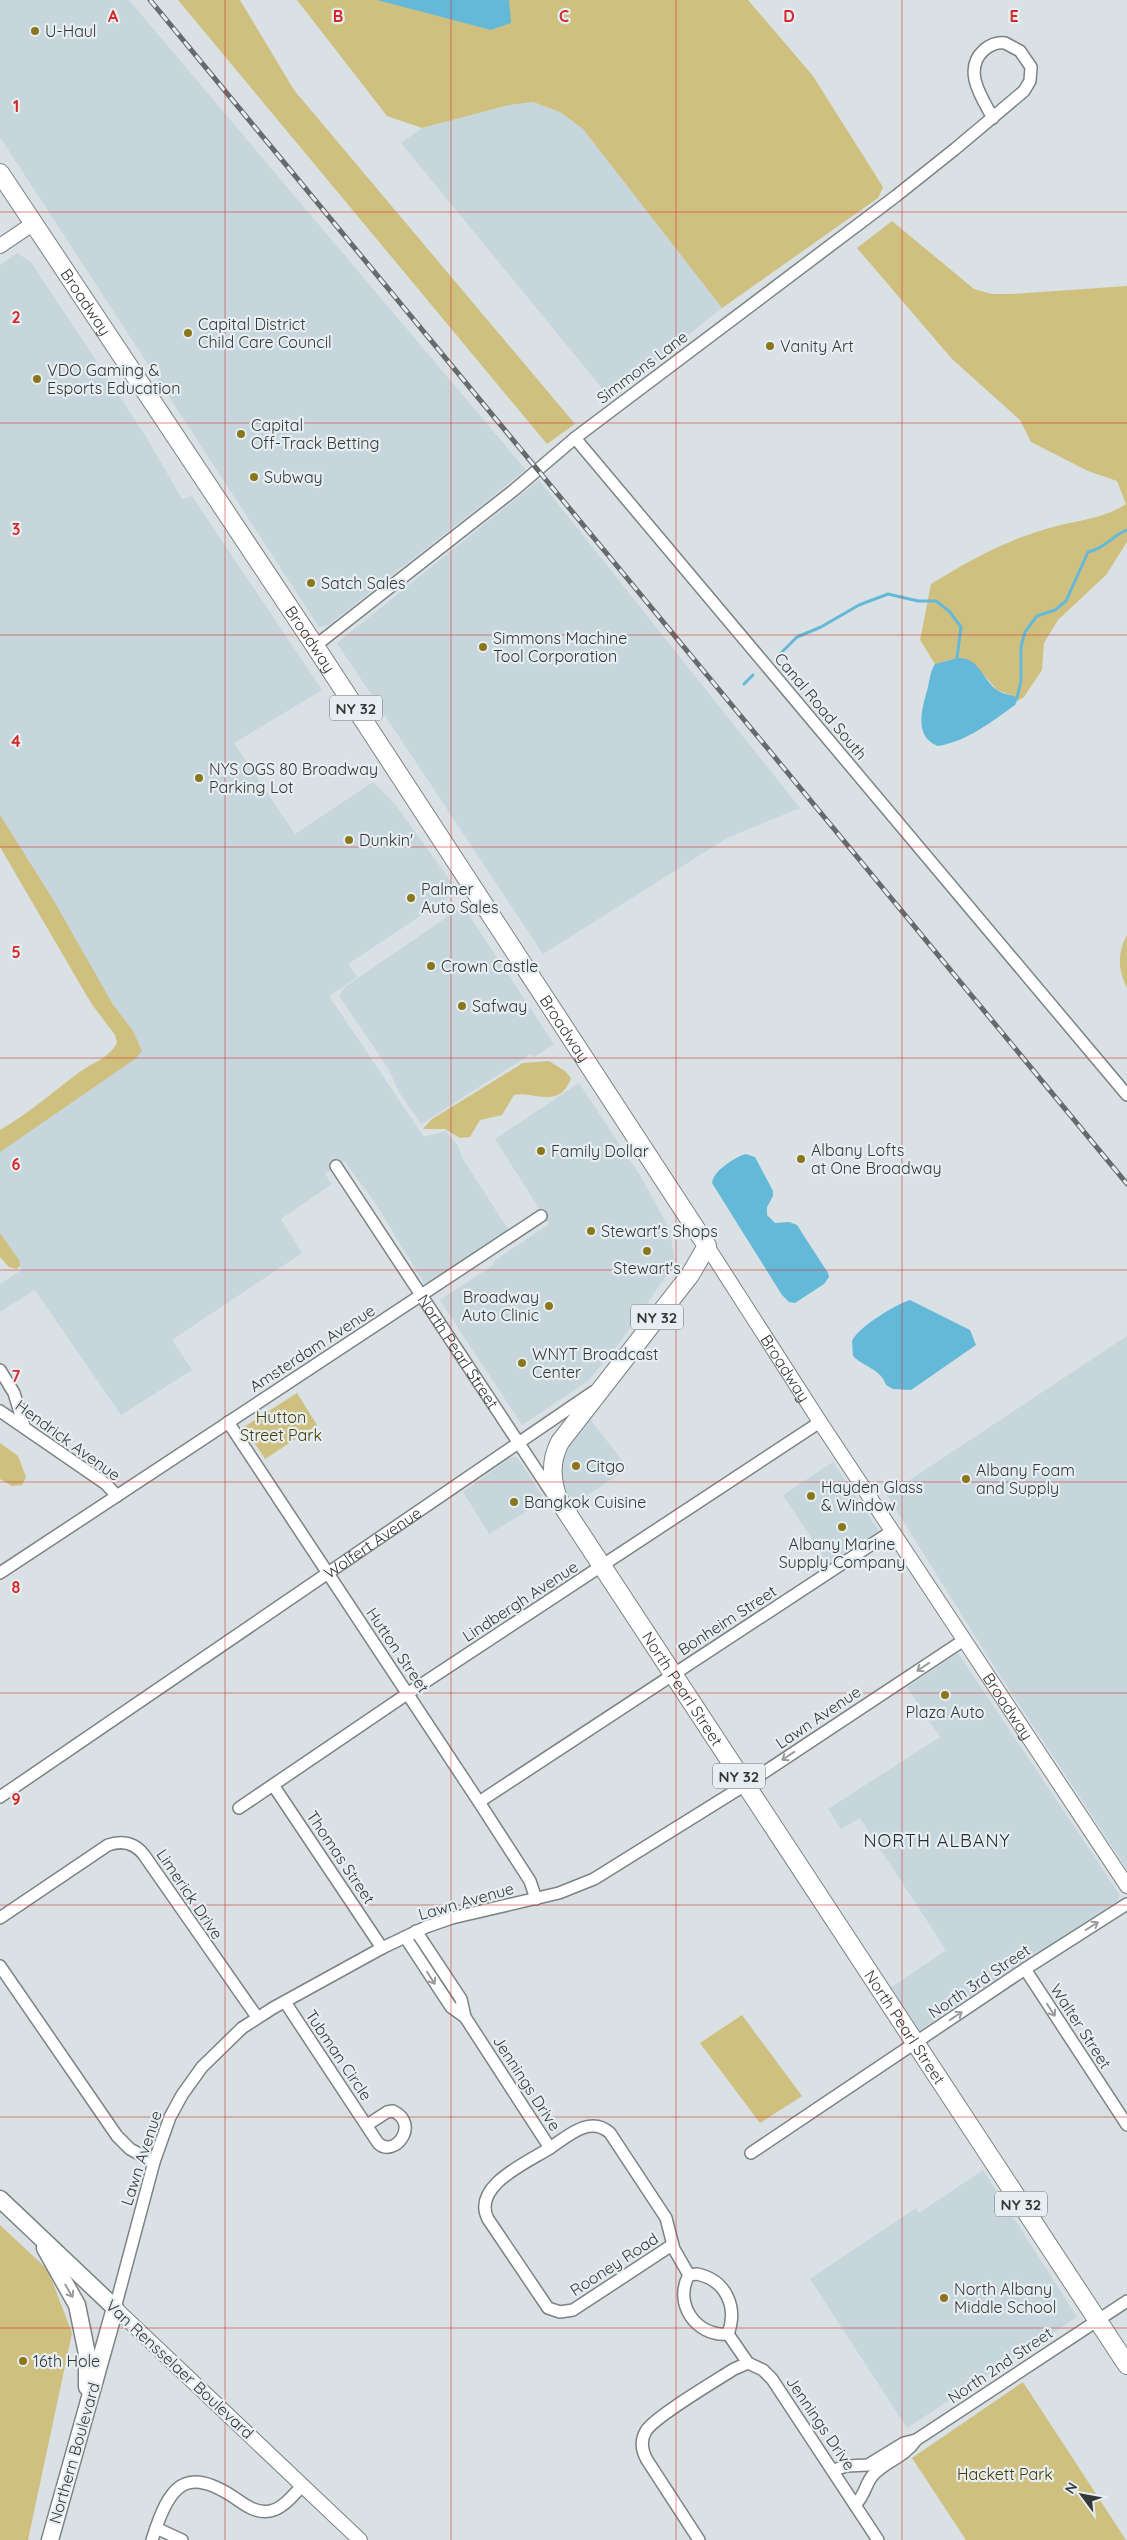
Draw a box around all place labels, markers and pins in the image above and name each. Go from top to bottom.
place label: U-Haul [45,21,97,41]
marker: U-Haul [29,25,41,37]
place label: Capital District Child Care Council [198,314,332,352]
marker: Capital District Child Care Council [182,327,194,339]
place label: Vanity Art [780,336,854,356]
marker: Vanity Art [764,340,776,352]
place label: VDO Gaming & Esports Education [47,360,181,398]
marker: VDO Gaming & Esports Education [31,373,43,385]
place label: Capital Off-Track Betting [251,415,380,453]
marker: Capital Off-Track Betting [235,428,247,440]
place label: Subway [264,467,323,487]
marker: Subway [248,471,260,483]
place label: Satch Sales [321,573,406,593]
marker: Satch Sales [305,577,317,589]
place label: Simmons Machine Tool Corporation [493,628,627,666]
marker: Simmons Machine Tool Corporation [477,641,489,653]
place label: NYS OGS 80 Broadway Parking Lot [209,759,378,797]
marker: NYS OGS 80 Broadway Parking Lot [193,772,205,784]
place label: Dunkin' [359,830,413,850]
marker: Dunkin' [343,834,355,846]
place label: Palmer Auto Sales [421,879,498,917]
marker: Palmer Auto Sales [405,892,417,904]
place label: Crown Castle [441,956,538,976]
marker: Crown Castle [425,960,437,972]
place label: Safway [472,996,527,1016]
marker: Safway [456,1000,468,1012]
place label: Albany Lofts at One Broadway [811,1140,942,1178]
place label: Family Dollar [551,1141,649,1161]
marker: Family Dollar [535,1145,547,1157]
marker: Albany Lofts at One Broadway [795,1153,807,1165]
place label: Stewart's Shops [601,1221,718,1241]
marker: Stewart's Shops [585,1225,597,1237]
marker: Stewart's [641,1245,653,1257]
place label: Stewart's [613,1258,681,1278]
place label: Broadway Auto Clinic [462,1287,539,1325]
marker: Broadway Auto Clinic [543,1300,555,1312]
place label: WNYT Broadcast Center [532,1344,658,1382]
marker: WNYT Broadcast Center [516,1357,528,1369]
place label: Citgo [586,1456,625,1476]
marker: Citgo [570,1460,582,1472]
place label: Albany Foam and Supply [976,1460,1075,1498]
marker: Albany Foam and Supply [960,1473,972,1485]
place label: Hayden Glass & Window [821,1477,923,1515]
marker: Hayden Glass & Window [805,1490,817,1502]
place label: Bangkok Cuisine [524,1492,646,1512]
marker: Bangkok Cuisine [508,1496,520,1508]
marker: Albany Marine Supply Company [836,1521,848,1533]
place label: Albany Marine Supply Company [779,1534,905,1572]
marker: Plaza Auto [939,1689,951,1701]
place label: Plaza Auto [906,1702,984,1722]
place label: North Albany Middle School [954,2279,1056,2317]
marker: North Albany Middle School [938,2292,950,2304]
place label: 16th Hole [33,2351,100,2371]
marker: 16th Hole [17,2355,29,2367]

